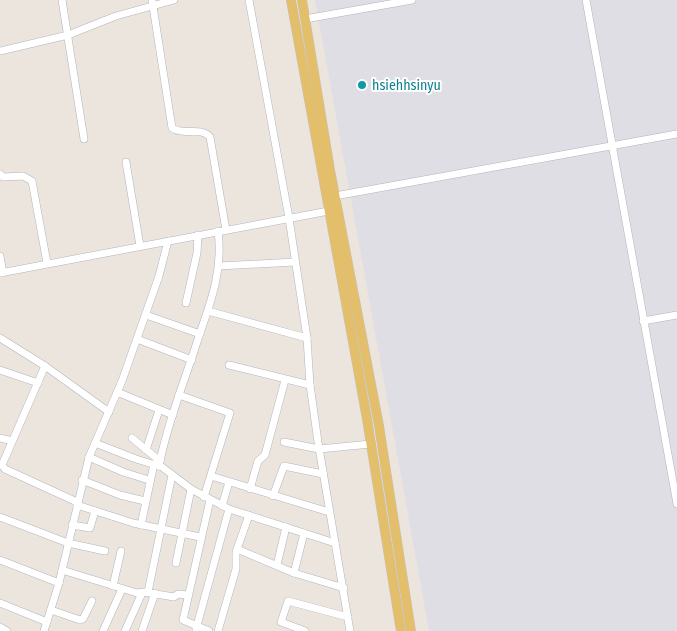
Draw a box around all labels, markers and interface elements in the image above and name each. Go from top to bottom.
place label: hsiehhsinyu [372,77,441,94]
marker: hsiehhsinyu [356,79,368,91]

